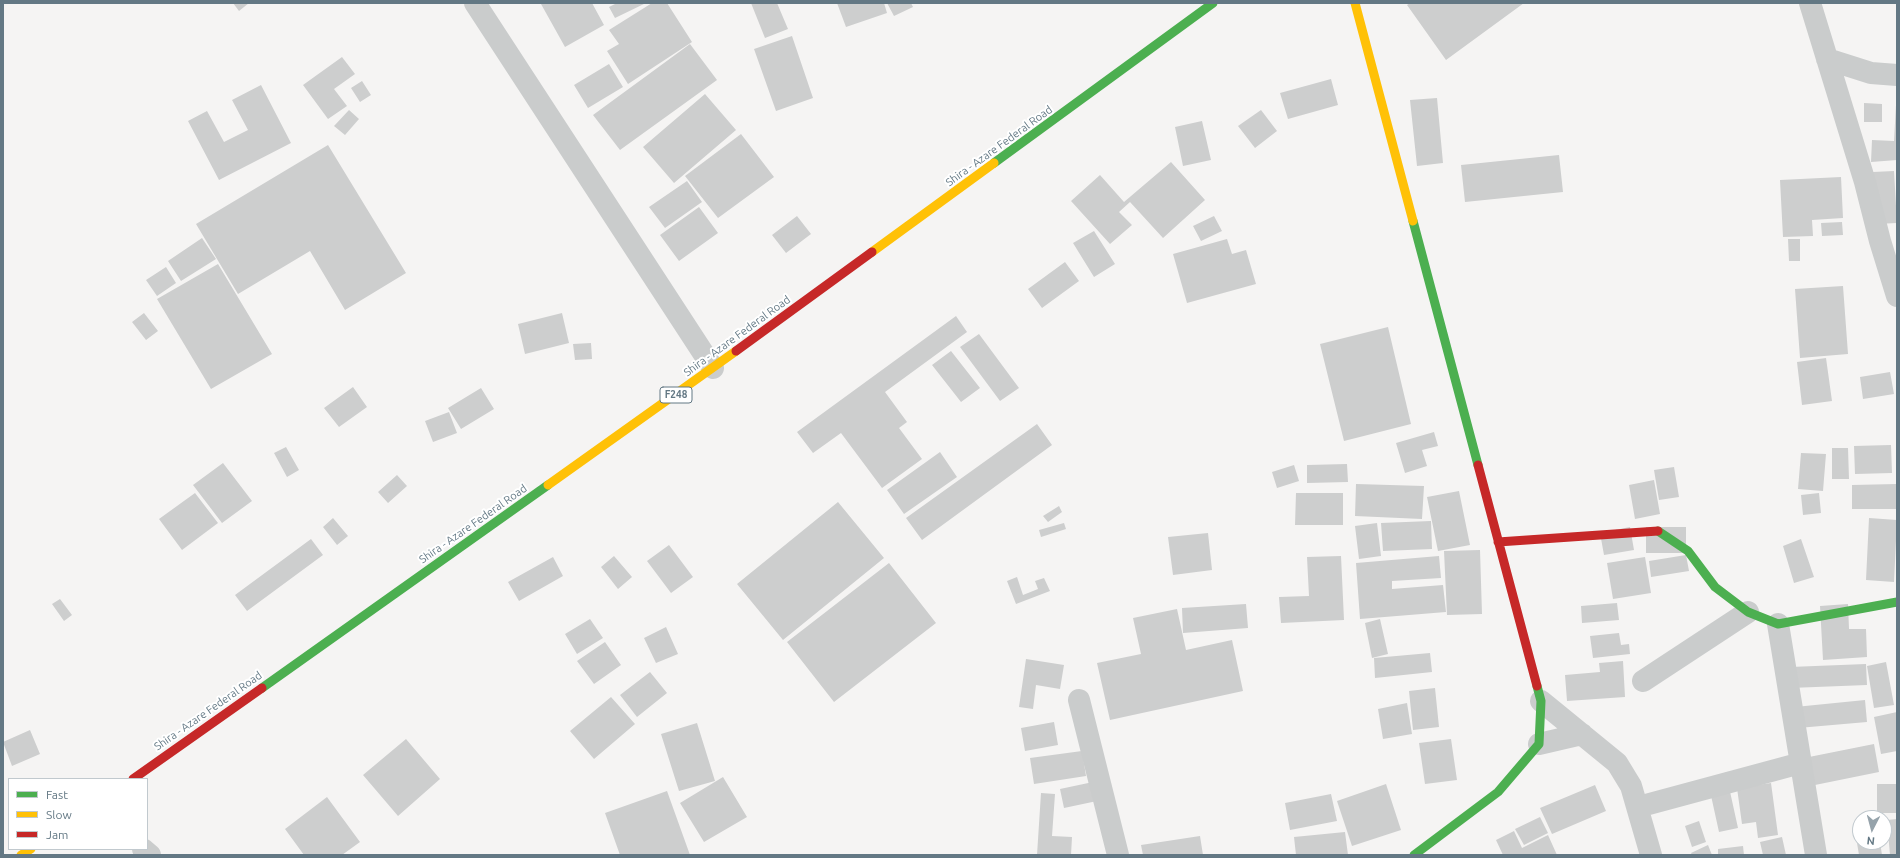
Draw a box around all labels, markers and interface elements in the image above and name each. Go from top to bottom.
street label: Shira - Azare Federal Road [943,103,1055,189]
street label: Shira - Azare Federal Road [681,293,793,379]
road number: F248 [660,387,692,403]
street label: Shira - Azare Federal Road [417,482,529,566]
street label: Shira - Azare Federal Road [152,669,264,753]
legend [8,778,148,850]
text: Fast [46,788,68,801]
text: Slow [46,808,72,821]
north arrow [1852,810,1892,850]
text: Jam [46,828,68,841]
text: N [1866,835,1876,847]

